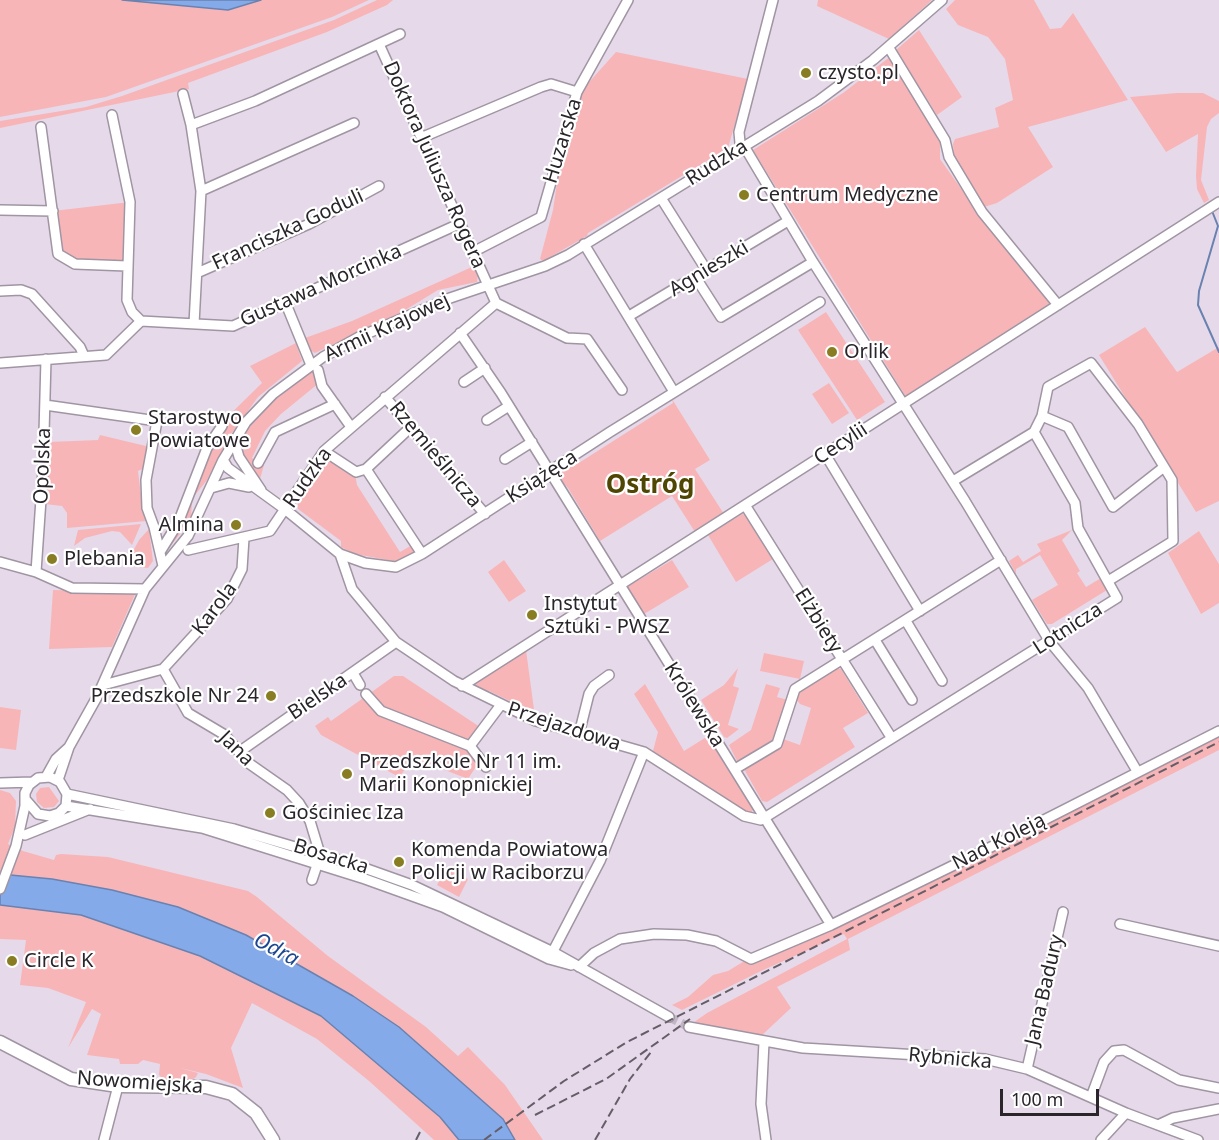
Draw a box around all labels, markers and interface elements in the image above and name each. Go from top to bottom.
street label: Doktora Juliusza Rogera [377,58,491,272]
place label: czysto.pl [818,61,899,85]
marker: czysto.pl [799,66,813,80]
street label: Huzarska [539,96,587,186]
street label: Rudzka [682,135,752,191]
place label: Centrum Medyczne [756,183,939,207]
street label: Franciszka Goduli [208,184,368,276]
marker: Centrum Medyczne [737,188,751,202]
street label: Agnieszki [665,236,753,302]
street label: Gustawa Morcinka [237,240,405,332]
street label: Armii Krajowej [320,288,454,368]
place label: Orlik [844,340,889,364]
marker: Orlik [825,345,839,359]
street label: Rzemieślnicza [384,397,486,513]
place label: Starostwo Powiatowe [148,406,250,453]
street label: Cecylii [810,418,872,470]
marker: Starostwo Powiatowe [129,423,143,437]
street label: Opolska [30,427,56,505]
street label: Rudzka [279,443,337,513]
street label: Książęca [502,445,582,509]
district label: Ostróg [606,470,694,502]
place label: Almina [159,513,224,537]
marker: Almina [229,518,243,532]
place label: Plebania [64,547,145,571]
marker: Plebania [45,552,59,566]
street label: Karola [187,578,243,640]
street label: Elżbiety [789,584,847,658]
place label: Instytut Sztuki - PWSZ [544,592,670,639]
street label: Lotnicza [1029,598,1107,660]
marker: Instytut Sztuki - PWSZ [525,608,539,622]
street label: Królewska [658,658,730,752]
street label: Bielska [284,669,352,725]
place label: Przedszkole Nr 24 [91,684,259,708]
marker: Przedszkole Nr 24 [264,689,278,703]
street label: Przejazdowa [504,697,624,757]
street label: Jana [213,726,259,772]
place label: Przedszkole Nr 11 im. Marii Konopnickiej [359,750,562,797]
marker: Przedszkole Nr 11 im. Marii Konopnickiej [340,767,354,781]
place label: Gościniec Iza [282,801,404,825]
marker: Gościniec Iza [263,806,277,820]
street label: Nad Koleją [948,808,1050,876]
street label: Bosacka [290,834,372,880]
place label: Komenda Powiatowa Policji w Raciborzu [411,838,608,885]
marker: Komenda Powiatowa Policji w Raciborzu [392,855,406,869]
water label: Odra [249,928,303,972]
street label: Jana Badury [1021,932,1069,1048]
place label: Circle K [24,949,93,973]
marker: Circle K [5,954,19,968]
street label: Rybnicka [907,1043,993,1075]
street label: Nowomiejska [76,1067,204,1099]
scale bar [1003,1077,1102,1115]
text: 100 m [1011,1087,1063,1111]

